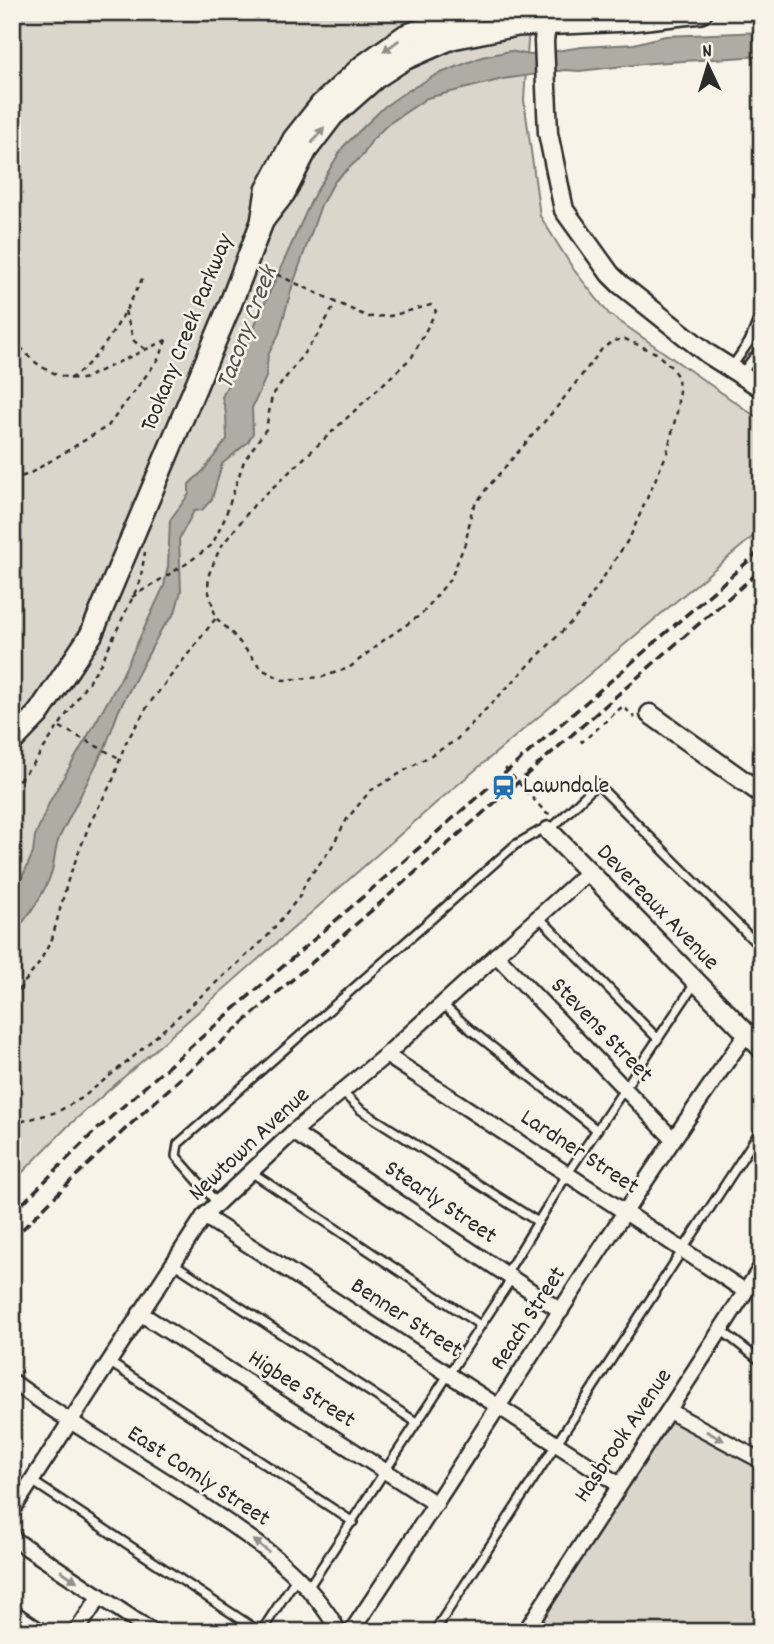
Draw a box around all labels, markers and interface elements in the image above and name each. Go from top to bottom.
north arrow [672,32,742,102]
one-way arrow [382,39,400,53]
text: N [701,39,713,66]
one-way arrow [311,126,326,144]
street label: Tookany Creek Parkway [133,228,244,437]
water label: Tacony Creek [208,259,289,395]
place label: Lawndale [523,770,609,804]
station icon: Lawndale [489,773,517,801]
street label: Devereaux Avenue [588,837,726,979]
street label: Stevens Street [542,970,660,1092]
street label: Newtown Avenue [182,1080,318,1210]
street label: Lardner Street [513,1102,645,1204]
street label: Stearly Street [377,1153,503,1253]
street label: Reach Street [483,1260,575,1378]
street label: Benner Street [343,1270,469,1368]
street label: Higbee Street [240,1342,362,1438]
street label: Hasbrook Avenue [566,1362,682,1510]
street label: East Comly Street [120,1418,277,1536]
one-way arrow [706,1430,725,1442]
one-way arrow [252,1539,270,1553]
one-way arrow [60,1569,78,1583]

